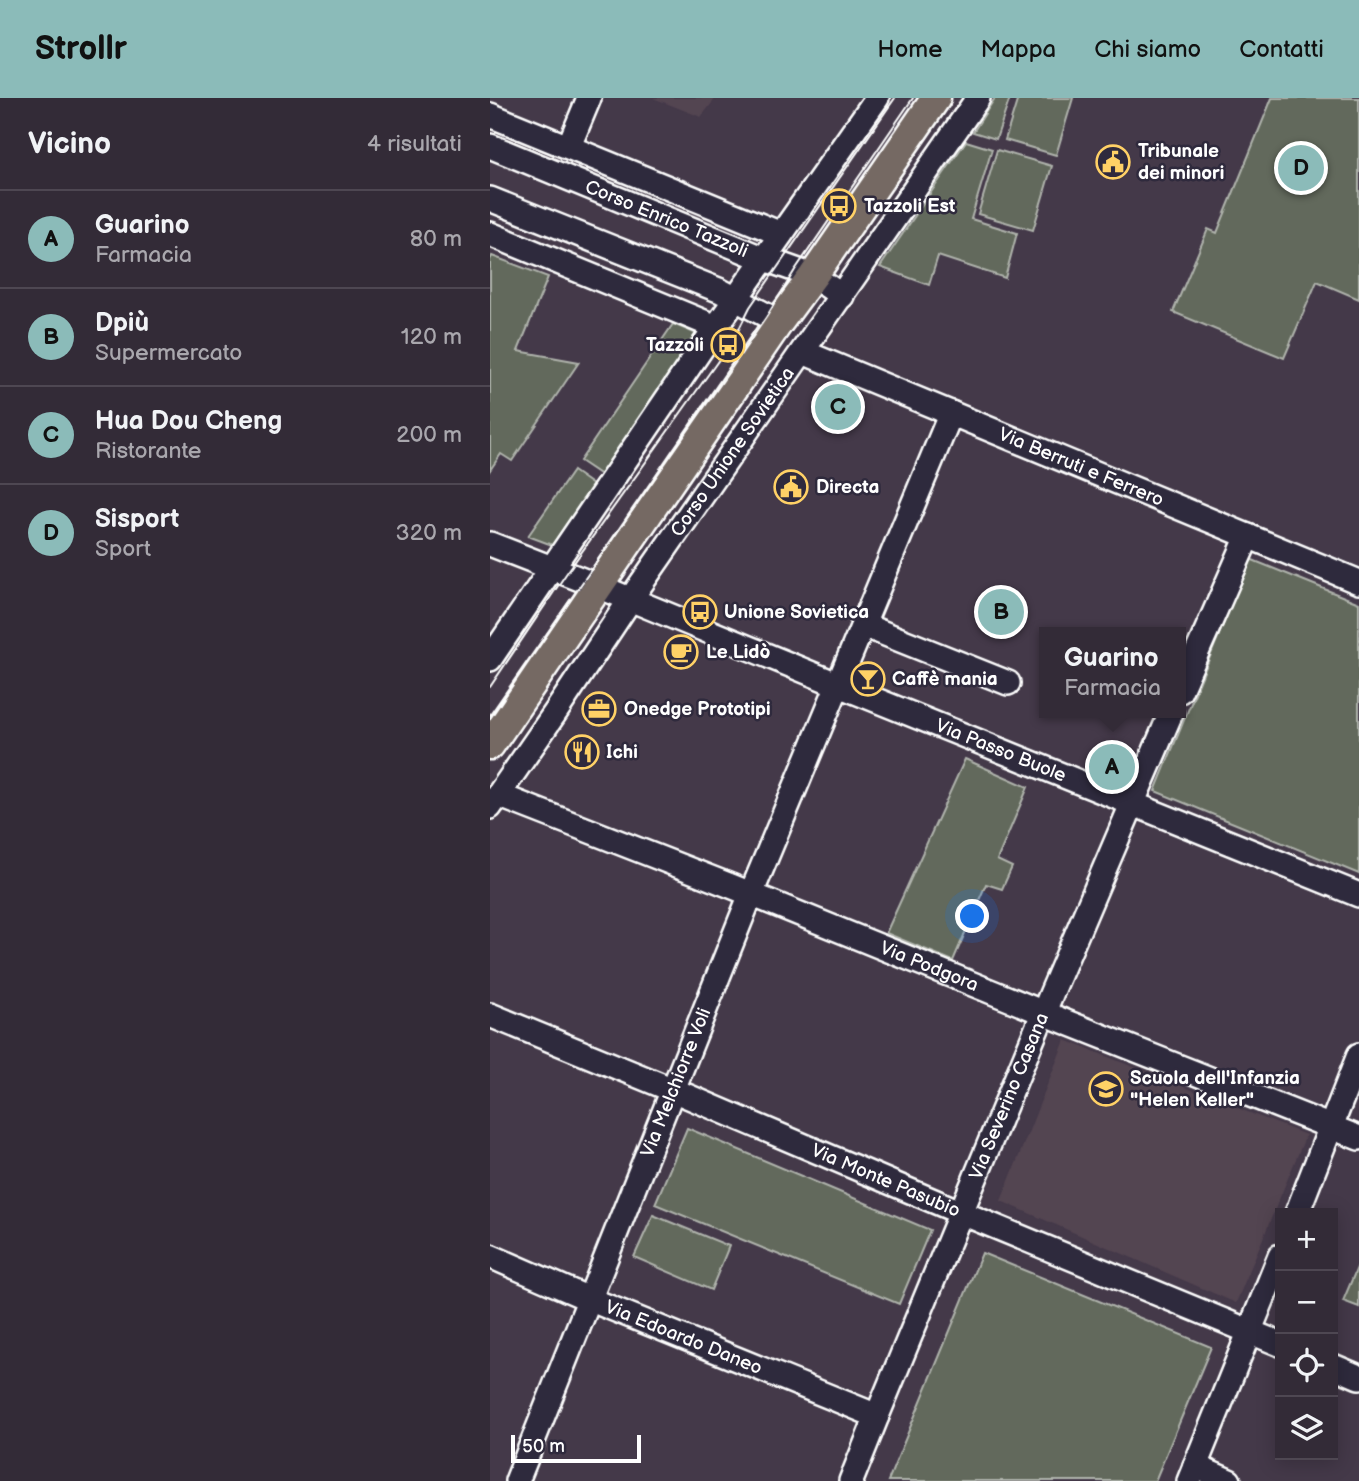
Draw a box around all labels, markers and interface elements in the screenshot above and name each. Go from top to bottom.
text: Strollr [35,29,127,69]
text: Home [877,35,942,64]
text: Mappa [980,35,1056,64]
text: Chi siamo [1094,35,1201,64]
text: Contatti [1239,35,1324,64]
text: Vicino [28,126,111,162]
text: 4 risultati [367,130,462,158]
place label: Tribunale dei minori [1138,140,1224,185]
pin: D [1278,142,1324,194]
public building icon: Tribunale dei minori [1094,143,1132,181]
street label: Corso Enrico Tazzoli [582,175,751,263]
bus stop icon: Tazzoli Est [820,187,858,225]
place label: Tazzoli Est [864,195,956,218]
text: Guarino [95,210,190,241]
text: A [44,225,58,253]
text: 80 m [410,225,462,253]
text: Farmacia [95,241,192,269]
text: Dpiù [95,308,149,339]
text: B [43,323,59,351]
text: 120 m [401,323,462,351]
bus stop icon: Tazzoli [709,326,747,364]
place label: Tazzoli [646,334,704,357]
text: Supermercato [95,339,242,367]
street label: Corso Unione Sovietica [666,363,799,541]
pin: C [815,381,861,433]
text: Hua Dou Cheng [95,406,282,437]
text: C [43,421,59,449]
text: 200 m [396,421,462,449]
street label: Via Berruti e Ferrero [995,423,1167,511]
text: Ristorante [95,437,201,465]
public building icon: Directa [772,468,810,506]
place label: Directa [816,476,879,499]
text: Sisport [95,504,179,535]
text: D [43,519,59,547]
text: 320 m [396,519,462,547]
text: Sport [95,535,151,563]
pin: B [978,586,1024,638]
bus stop icon: Unione Sovietica [681,593,719,631]
place label: Unione Sovietica [724,601,869,624]
popup [1039,627,1186,718]
cafe icon: Le Lidò [662,633,700,671]
place label: Le Lidò [706,641,770,664]
text: Guarino [1064,643,1159,674]
bar icon: Caffè mania [849,660,887,698]
place label: Caffè mania [892,668,998,691]
text: Farmacia [1064,674,1161,702]
office icon: Onedge Prototipi [580,690,618,728]
place label: Onedge Prototipi [624,698,771,721]
street label: Via Passo Buole [932,714,1069,787]
restaurant icon: Ichi [563,733,601,771]
place label: Ichi [606,741,638,764]
pin: A [1089,741,1135,793]
your location [955,899,989,933]
street label: Via Podgora [877,936,982,997]
street label: Via Melchiorre Voli [636,1005,716,1160]
street label: Via Severino Casana [964,1009,1054,1183]
place label: Scuola dell'Infanzia "Helen Keller" [1130,1067,1300,1112]
school or university icon: Scuola dell'Infanzia "Helen Keller" [1087,1070,1125,1108]
street label: Via Monte Pasubio [808,1139,964,1222]
map controls [1275,1208,1338,1460]
button: + [1275,1208,1338,1271]
button: − [1275,1271,1338,1334]
street label: Via Edoardo Daneo [602,1295,766,1380]
button: locate [1275,1334,1338,1397]
button: layers [1275,1397,1338,1460]
scale bar [511,1432,640,1464]
text: 50 m [522,1435,565,1458]

